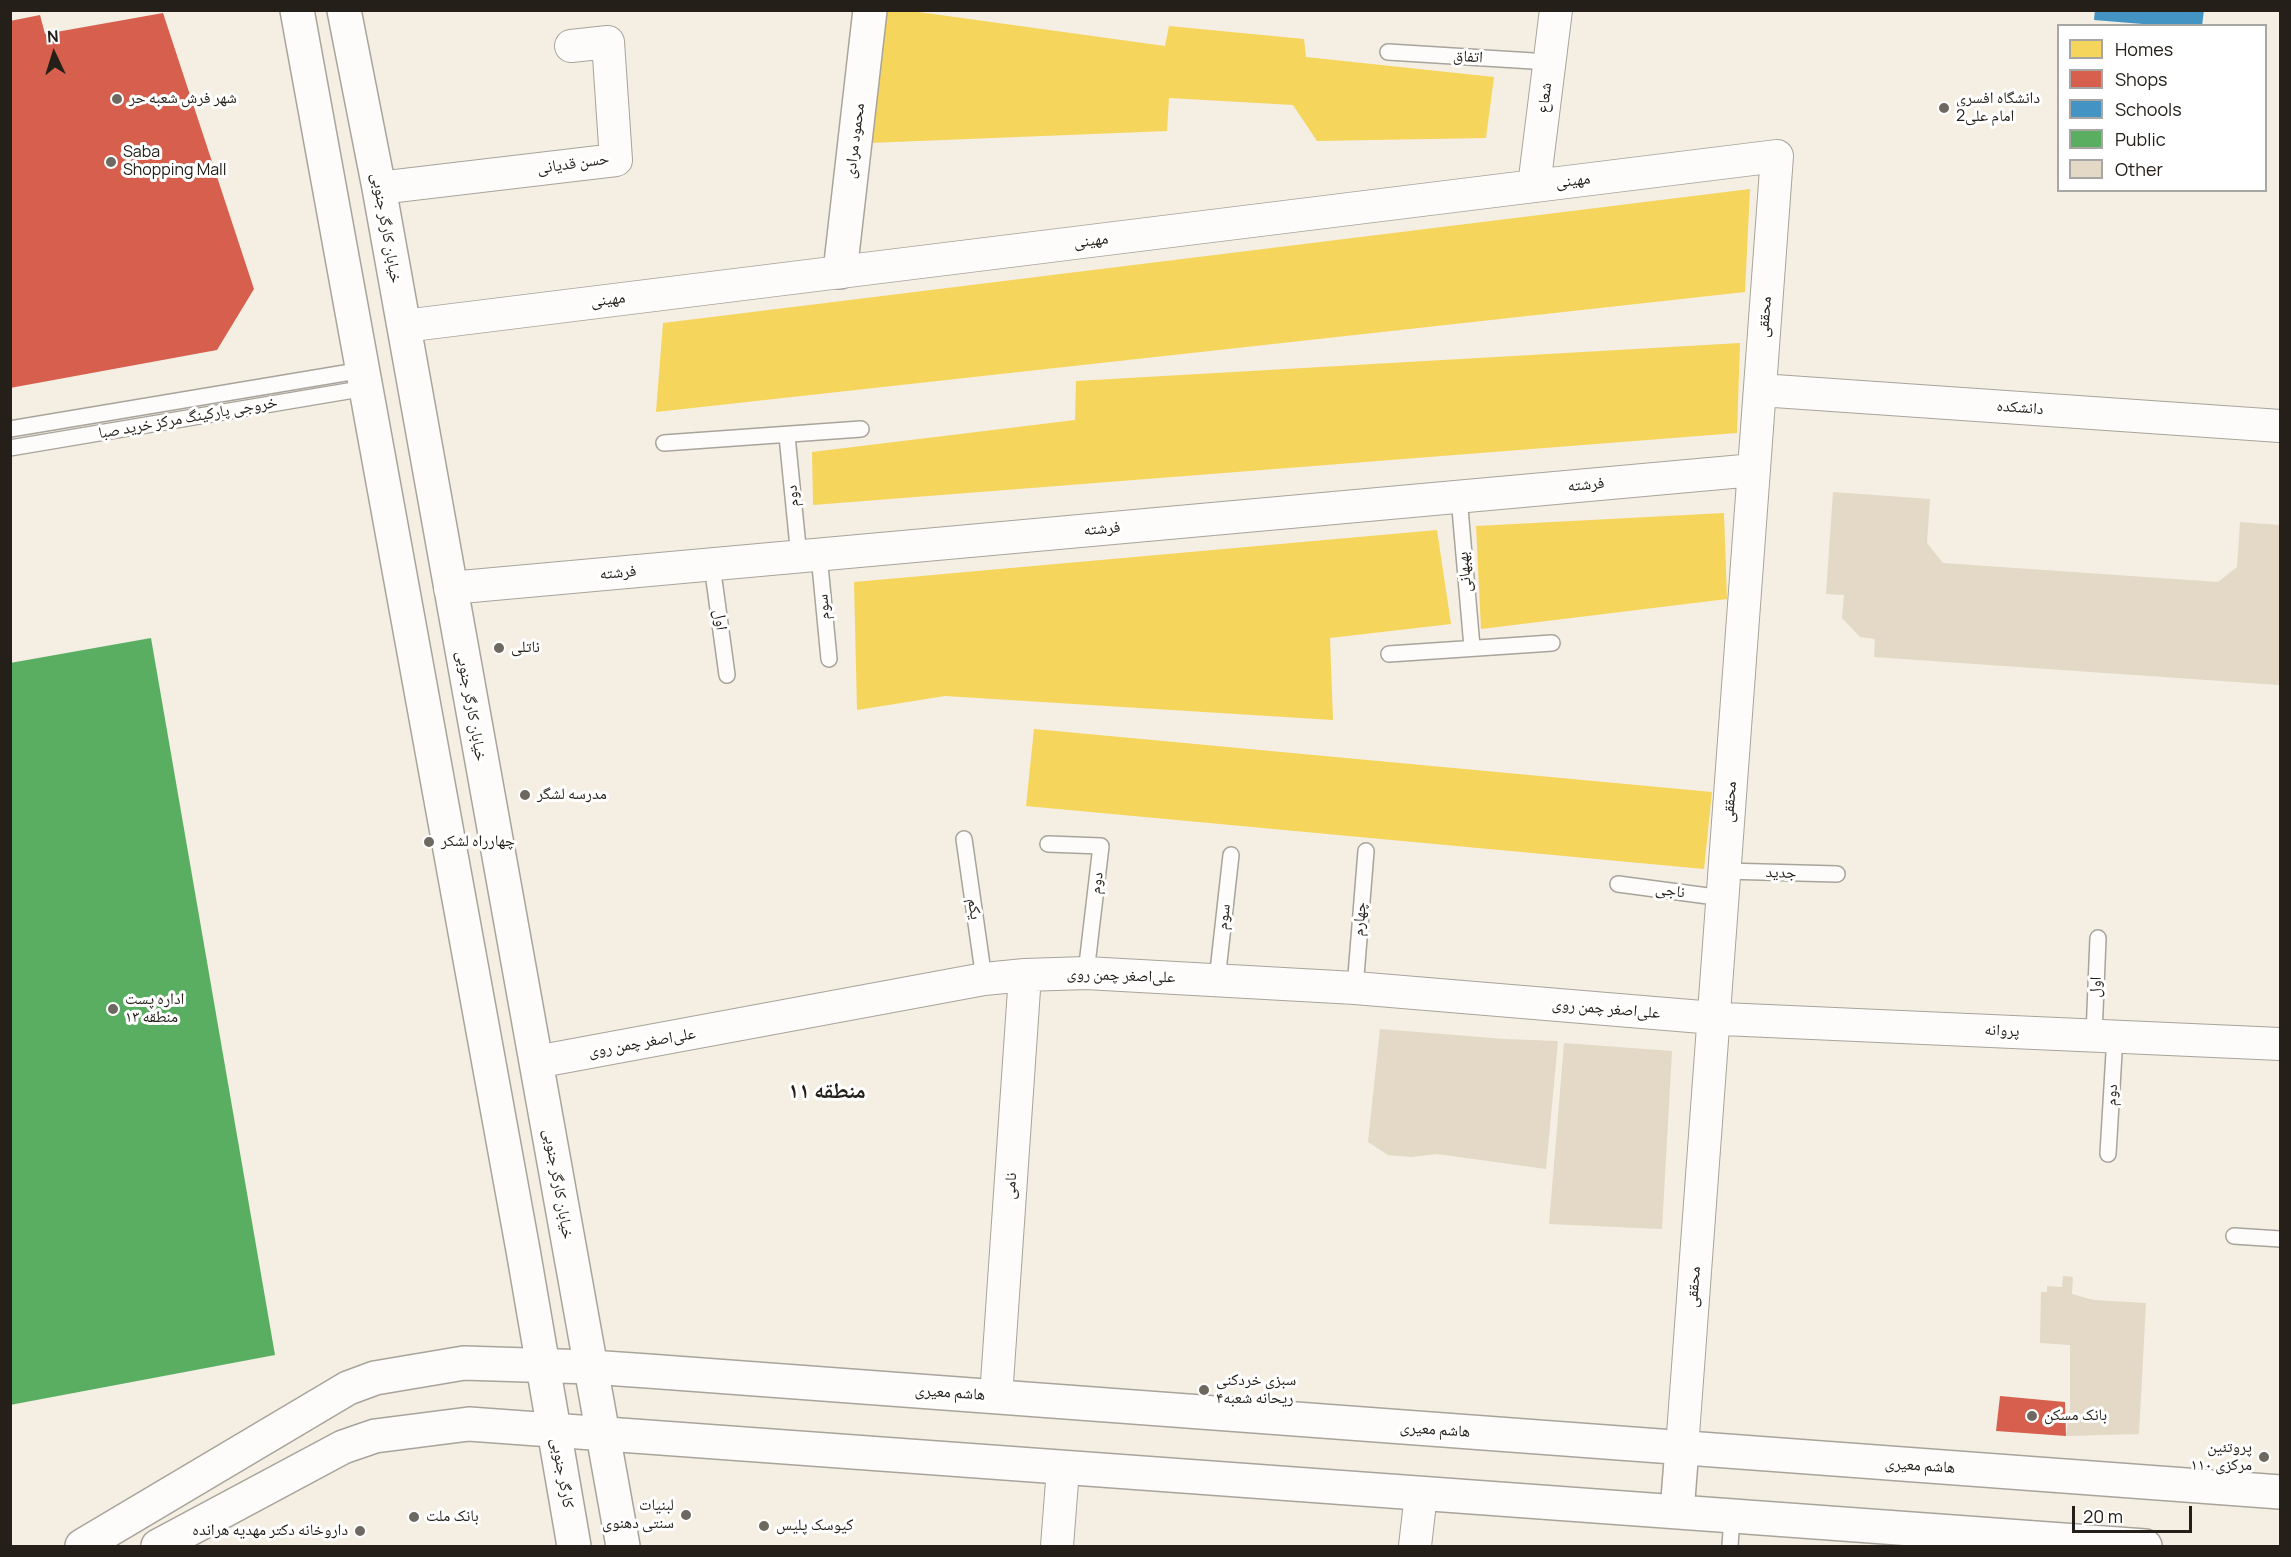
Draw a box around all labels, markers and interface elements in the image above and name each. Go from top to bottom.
north arrow [24,24,84,84]
legend [2057,24,2267,192]
text: N [46,25,59,47]
text: Homes [2115,37,2173,61]
street label: اتفاق [1452,46,1484,68]
text: Shops [2115,67,2167,91]
street label: شعاع [1534,82,1556,114]
place label: شهر فرش شعبه حر [129,89,237,109]
place label: دانشگاه افسری امام علی2 [1956,89,2040,127]
marker: شهر فرش شعبه حر [110,92,124,106]
text: Schools [2115,97,2182,121]
marker: دانشگاه افسری امام علی2 [1937,101,1951,115]
street label: محمود مرادی [841,102,869,180]
text: Public [2115,127,2166,151]
place label: Saba Shopping Mall [123,143,226,181]
street label: حسن قدیانی [536,149,610,179]
marker: Saba Shopping Mall [104,155,118,169]
text: Other [2115,157,2163,181]
street label: مهینی [1555,169,1591,193]
street label: خیابان کارگر جنوبی [367,171,405,285]
street label: مهینی [1073,229,1109,253]
street label: مهینی [590,288,626,312]
street label: محققی [1754,296,1776,338]
street label: خروجی پارکینگ مرکز خرید صبا [97,393,279,443]
street label: دانشکده [1996,397,2044,419]
street label: فرشته [1567,474,1605,496]
street label: دوم [782,484,804,508]
street label: فرشته [1083,518,1121,540]
street label: بهبهانی [1454,551,1476,593]
street label: فرشته [599,562,637,584]
street label: سوم [813,593,835,621]
street label: اول [709,608,731,632]
place label: ناتلی [511,638,540,658]
marker: ناتلی [492,641,506,655]
street label: خیابان کارگر جنوبی [452,649,490,763]
street label: محققی [1719,781,1741,823]
place label: مدرسه لشگر [537,785,607,805]
marker: مدرسه لشگر [518,788,532,802]
place label: چهارراه لشکر [441,832,515,852]
marker: چهارراه لشکر [422,835,436,849]
street label: جدید [1765,863,1797,883]
street label: دوم [1086,871,1108,895]
street label: ناجی [1654,879,1686,903]
street label: یکم [963,897,985,921]
street label: چهارم [1349,901,1371,937]
street label: سوم [1213,903,1235,931]
street label: علی‌اصغر چمن روی [1066,965,1176,987]
street label: اول [2086,976,2106,998]
place label: اداره پست منطقه ۱۳ [125,990,184,1028]
street label: علی‌اصغر چمن روی [1551,995,1661,1023]
marker: اداره پست منطقه ۱۳ [106,1002,120,1016]
street label: پروانه [1984,1021,2020,1041]
street label: علی‌اصغر چمن روی [587,1024,697,1062]
district label: منطقه ۱۱ [788,1079,866,1105]
street label: دوم [2102,1084,2122,1106]
street label: خیابان کارگر جنوبی [539,1127,577,1241]
street label: نامی [1000,1172,1022,1200]
street label: محققی [1683,1266,1705,1308]
place label: سبزی خردکنی ریحانه شعبه۴ [1216,1371,1296,1409]
street label: هاشم معیری [914,1381,986,1405]
marker: سبزی خردکنی ریحانه شعبه۴ [1197,1383,1211,1397]
place label: بانک مسکن [2044,1406,2107,1426]
marker: بانک مسکن [2025,1409,2039,1423]
street label: هاشم معیری [1399,1418,1471,1442]
street label: کارگر جنوبی [546,1436,578,1510]
place label: پروتئین مرکزی ۱۱۰ [2190,1438,2252,1476]
marker: پروتئین مرکزی ۱۱۰ [2257,1450,2271,1464]
street label: هاشم معیری [1884,1454,1956,1478]
scale bar [2075,1494,2195,1532]
place label: لبنیات سنتی دهنوی [602,1496,674,1534]
text: 20 m [2083,1504,2123,1528]
place label: بانک ملت [426,1507,479,1527]
marker: لبنیات سنتی دهنوی [679,1508,693,1522]
marker: بانک ملت [407,1510,421,1524]
place label: کیوسک پلیس [776,1516,853,1536]
marker: کیوسک پلیس [757,1519,771,1533]
place label: داروخانه دکتر مهدیه هرانده [192,1521,348,1541]
marker: داروخانه دکتر مهدیه هرانده [353,1524,367,1538]

